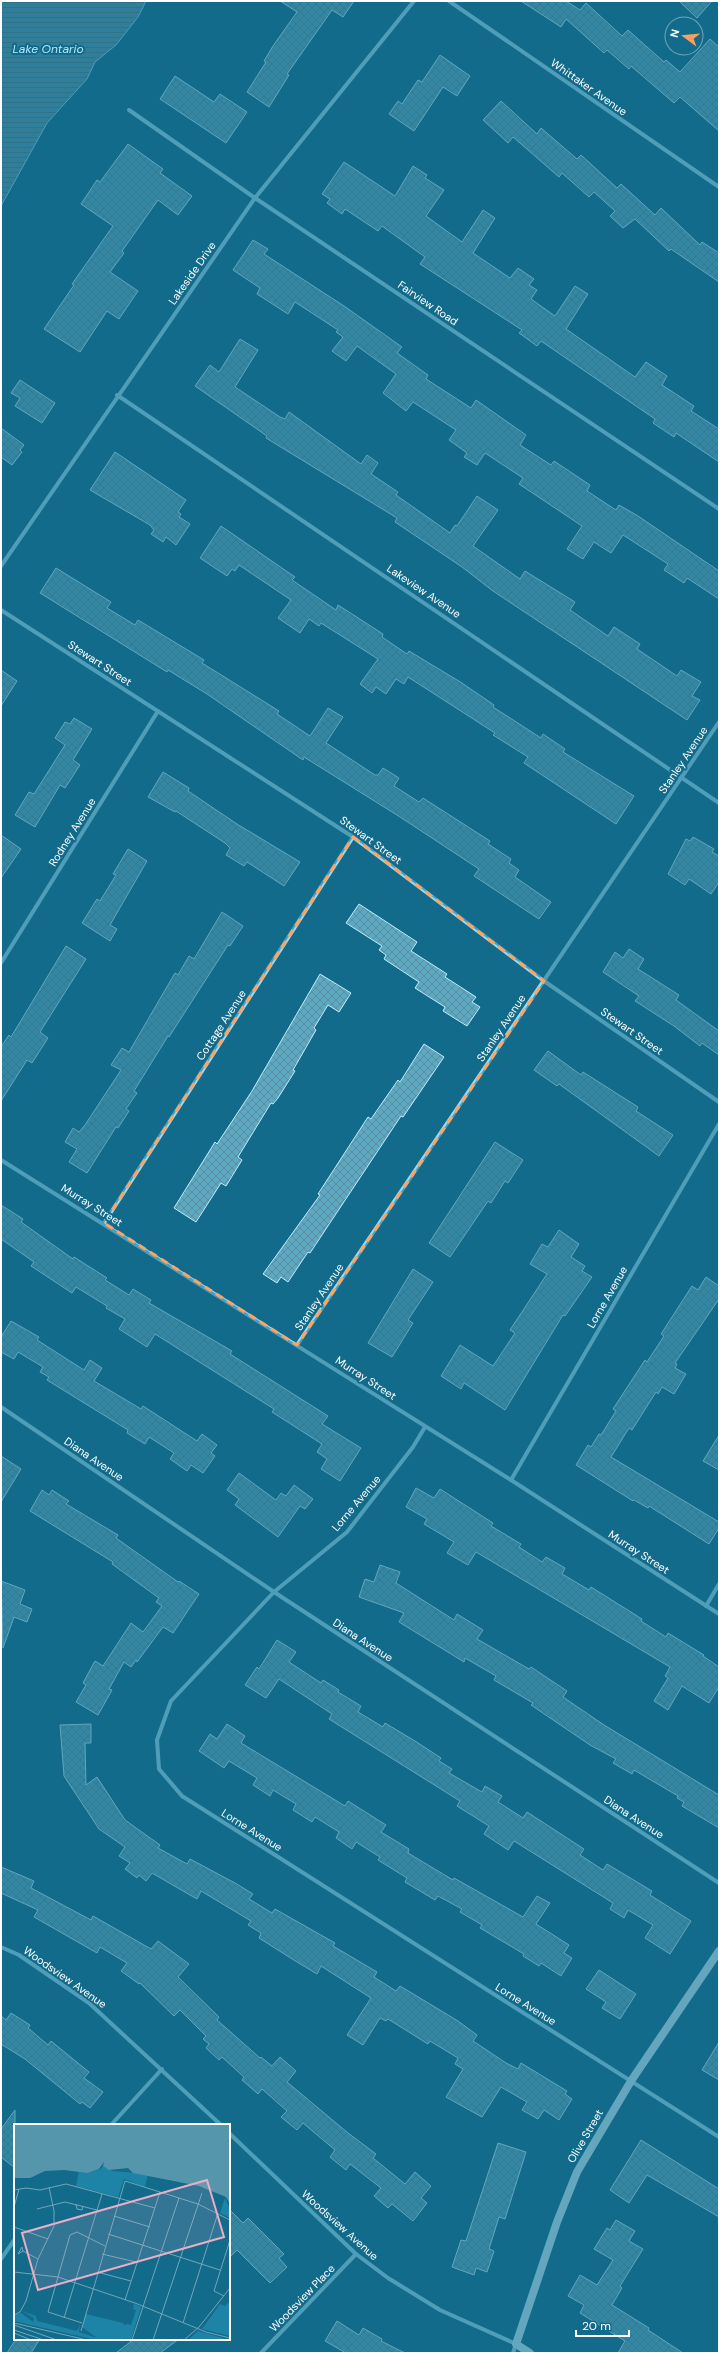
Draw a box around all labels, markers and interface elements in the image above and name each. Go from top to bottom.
north arrow [664,16,704,56]
text: N [667,27,682,39]
water label: Lake Ontario [12,41,84,57]
street label: Whittaker Avenue [548,55,630,119]
street label: Lakeside Drive [165,239,219,307]
street label: Fairview Road [395,278,461,328]
street label: Lakeview Avenue [384,561,464,621]
street label: Stewart Street [65,637,135,689]
street label: Stanley Avenue [655,724,711,796]
street label: Rodney Avenue [45,795,99,869]
street label: Stewart Street [337,813,405,867]
street label: Cottage Avenue [193,987,249,1063]
street label: Stanley Avenue [473,992,529,1064]
street label: Stewart Street [598,1004,666,1058]
street label: Murray Street [59,1181,125,1229]
street label: Stanley Avenue [291,1261,347,1333]
street label: Lorne Avenue [584,1264,630,1330]
street label: Murray Street [333,1353,399,1403]
street label: Diana Avenue [62,1434,126,1484]
street label: Lorne Avenue [328,1472,384,1534]
street label: Murray Street [606,1527,672,1577]
street label: Diana Avenue [330,1615,396,1665]
street label: Diana Avenue [601,1792,667,1842]
street label: Lorne Avenue [219,1806,285,1854]
street label: Woodsview Avenue [21,1943,109,2011]
street label: Lorne Avenue [493,1980,559,2028]
street label: Olive Street [564,2107,606,2165]
inset map [14,2124,230,2340]
street label: Woodsview Avenue [299,2187,381,2263]
street label: Woodsview Place [266,2261,338,2335]
scale bar [576,2312,629,2338]
text: 20 m [582,2318,611,2334]

